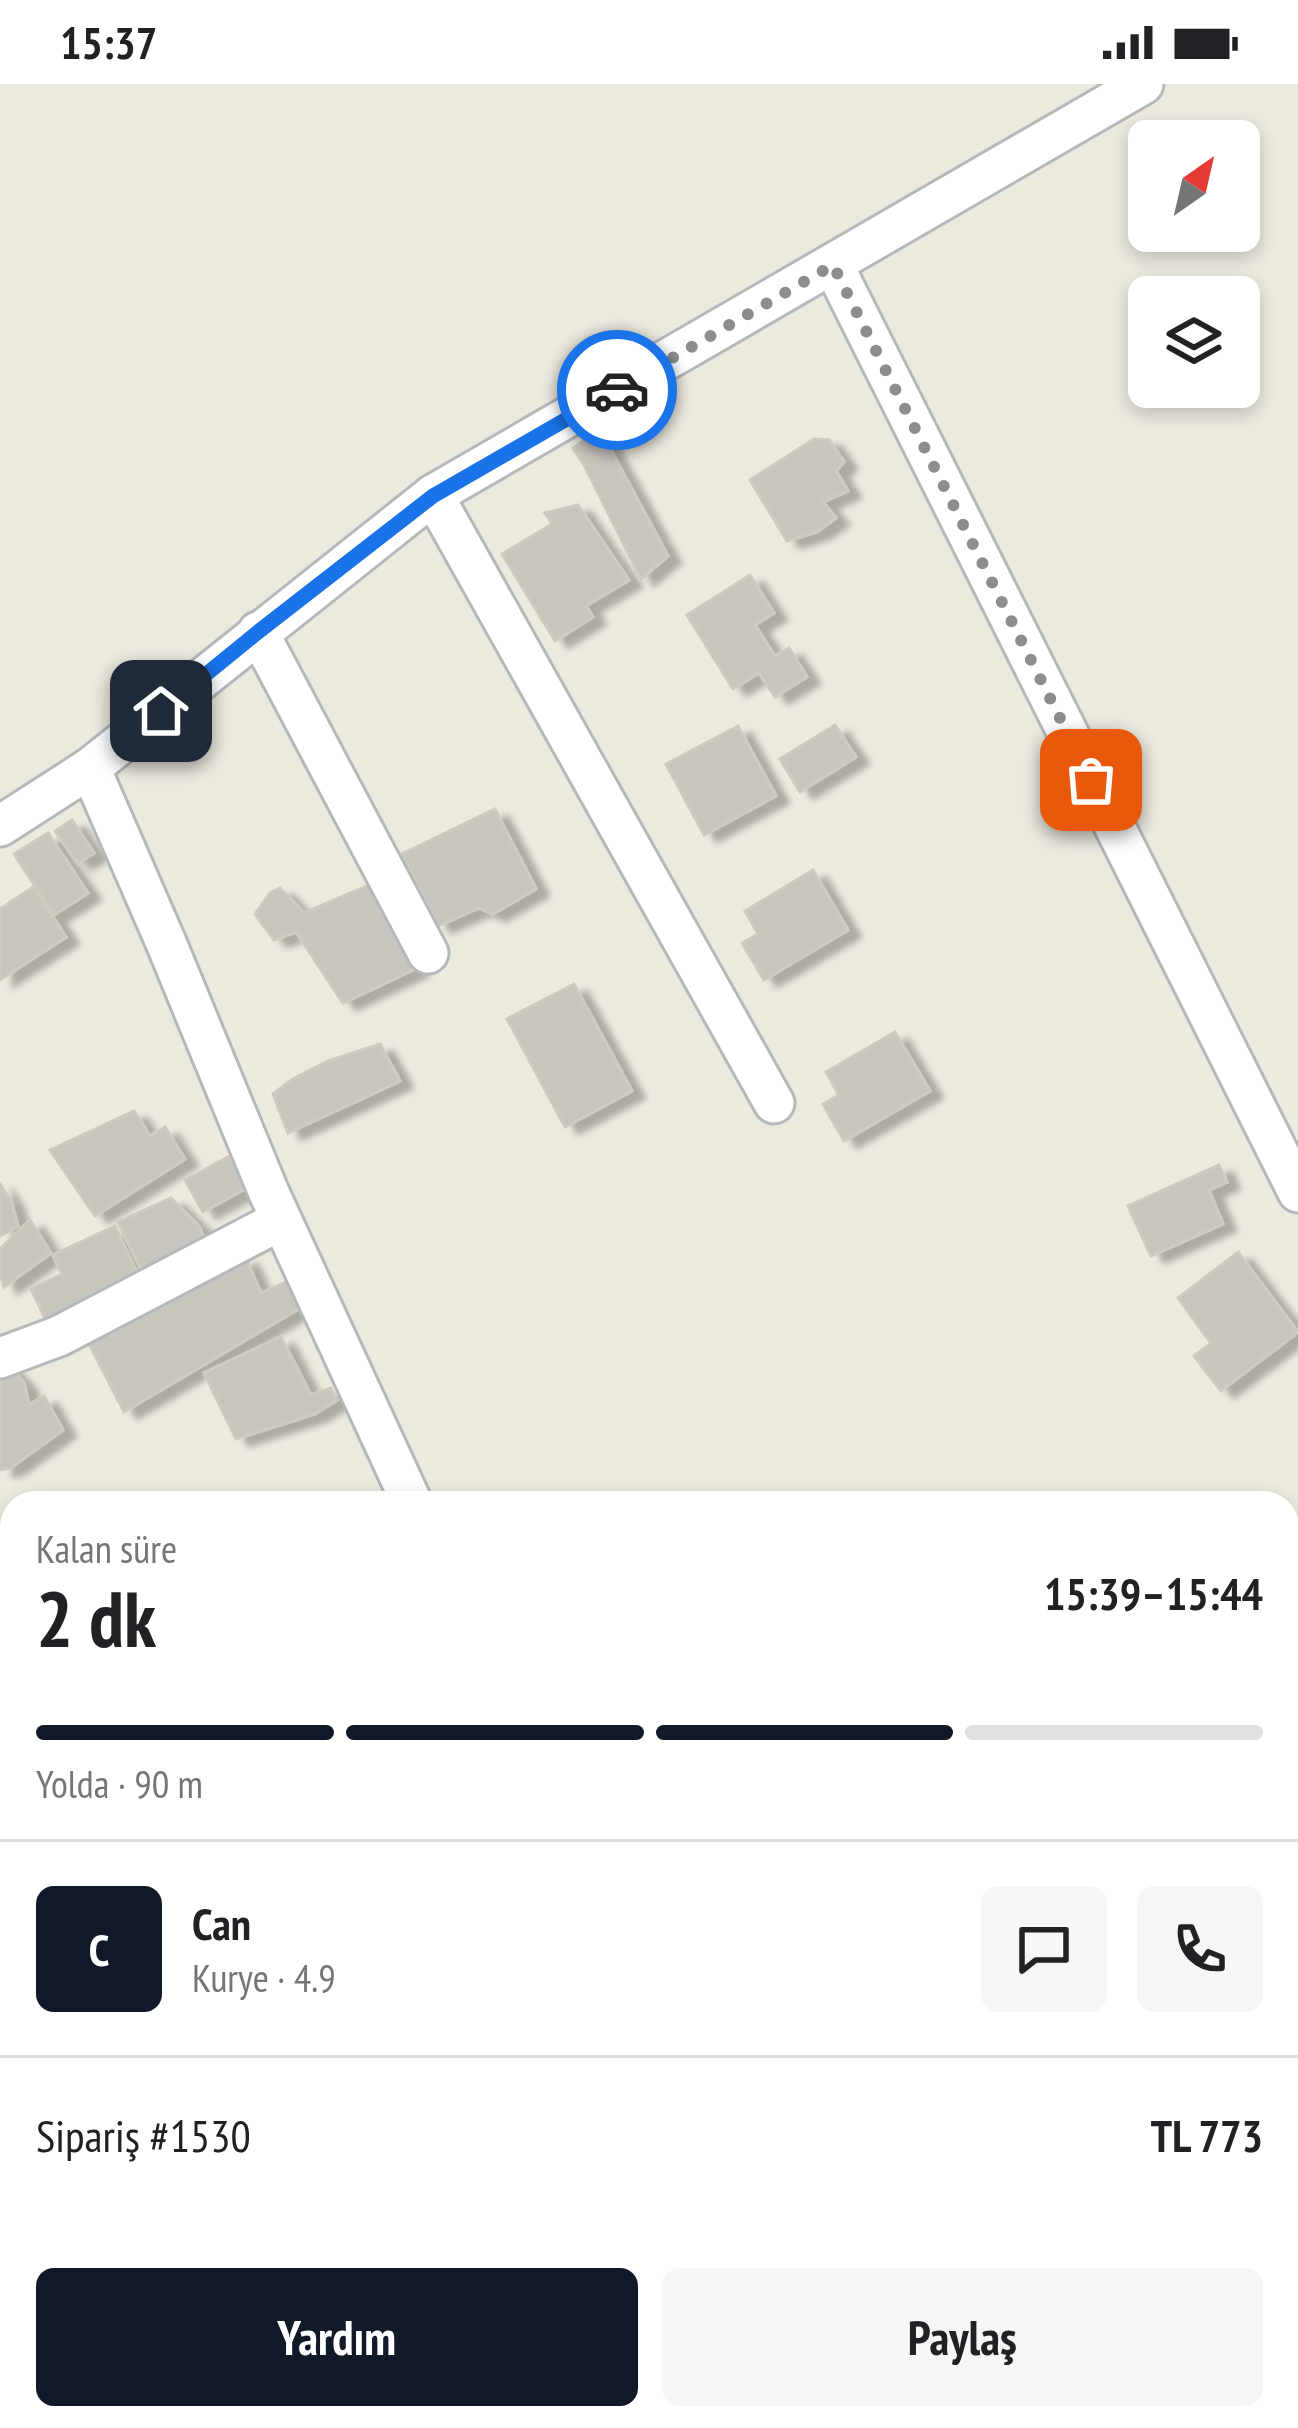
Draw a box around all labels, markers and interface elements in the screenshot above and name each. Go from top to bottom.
text: 15:37 [60,13,157,71]
north arrow [1128,120,1260,252]
map controls [1128,120,1260,408]
button: layers [1128,276,1260,408]
courier [557,330,677,450]
icon: car [584,357,650,423]
pin [110,660,212,762]
icon: home [128,678,194,744]
pin [1040,729,1142,831]
icon: bag [1058,747,1124,813]
text: Kalan süre [36,1523,177,1574]
text: 15:39–15:44 [1044,1564,1263,1622]
text: 2 dk [36,1568,156,1669]
text: Yolda · 90 m [36,1758,203,1809]
button: chat [981,1886,1107,2012]
button: phone [1137,1886,1263,2012]
text: Can [192,1894,251,1952]
text: C [89,1920,109,1978]
text: Kurye · 4.9 [192,1952,336,2003]
text: Sipariş #1530 [36,2106,251,2164]
text: TL 773 [1151,2106,1263,2164]
button: Yardım [36,2268,638,2406]
button: Paylaş [662,2268,1263,2406]

